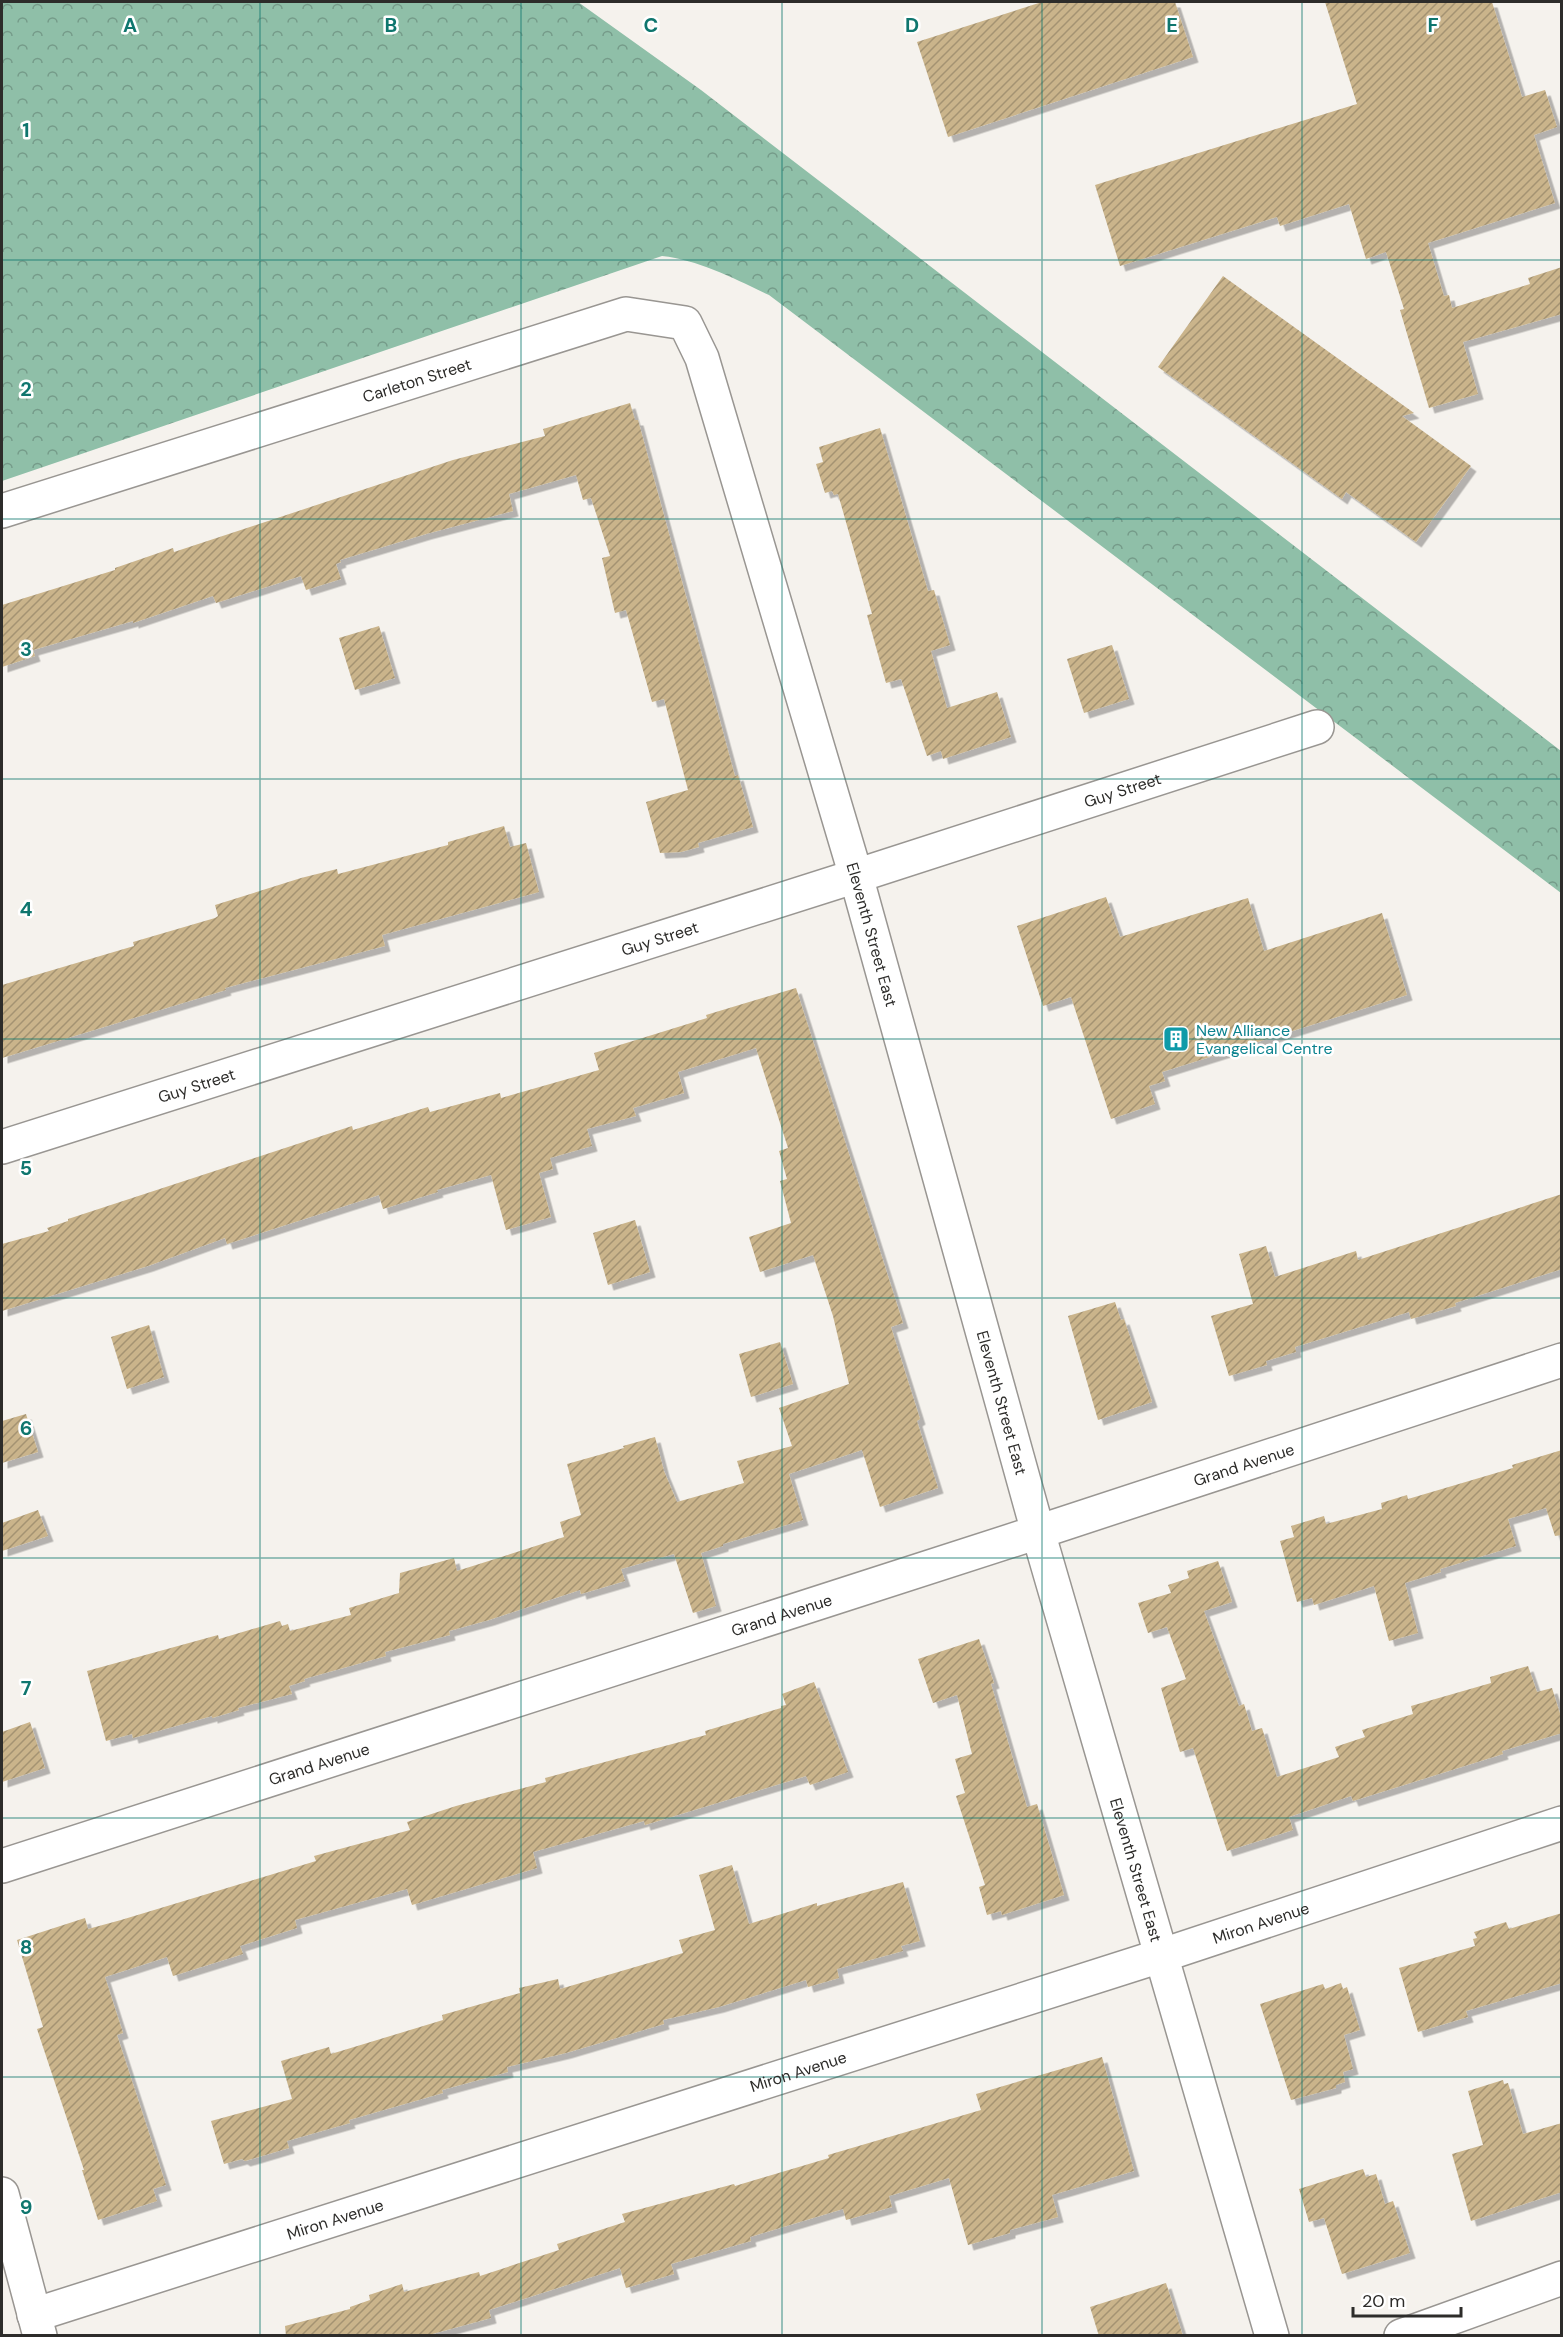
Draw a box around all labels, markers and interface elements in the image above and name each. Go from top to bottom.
text: A [123,12,137,38]
text: B [385,12,397,38]
text: C [644,12,658,38]
text: D [905,12,919,38]
text: E [1166,12,1178,38]
text: F [1427,12,1439,38]
text: 1 [22,117,30,143]
street label: Carleton Street [360,354,474,408]
text: 2 [20,376,32,402]
text: 3 [20,636,32,662]
street label: Guy Street [1081,768,1164,813]
street label: Eleventh Street East [842,860,902,1009]
text: 4 [20,896,33,922]
street label: Guy Street [619,917,701,961]
place label: New Alliance Evangelical Centre [1196,1020,1332,1059]
building icon: New Alliance Evangelical Centre [1161,1024,1191,1054]
street label: Guy Street [155,1064,238,1108]
text: 5 [20,1155,32,1181]
street label: Eleventh Street East [972,1328,1032,1477]
text: 6 [20,1415,32,1441]
street label: Grand Avenue [1191,1439,1297,1491]
street label: Grand Avenue [729,1589,835,1641]
text: 7 [21,1675,32,1701]
street label: Grand Avenue [266,1738,372,1790]
street label: Eleventh Street East [1105,1796,1167,1944]
street label: Miron Avenue [1210,1897,1312,1949]
text: 8 [20,1934,32,1960]
street label: Miron Avenue [747,2047,849,2097]
text: 9 [20,2194,32,2220]
street label: Miron Avenue [284,2194,386,2245]
scale bar [1353,2280,1461,2318]
text: 20 m [1362,2289,1405,2313]

